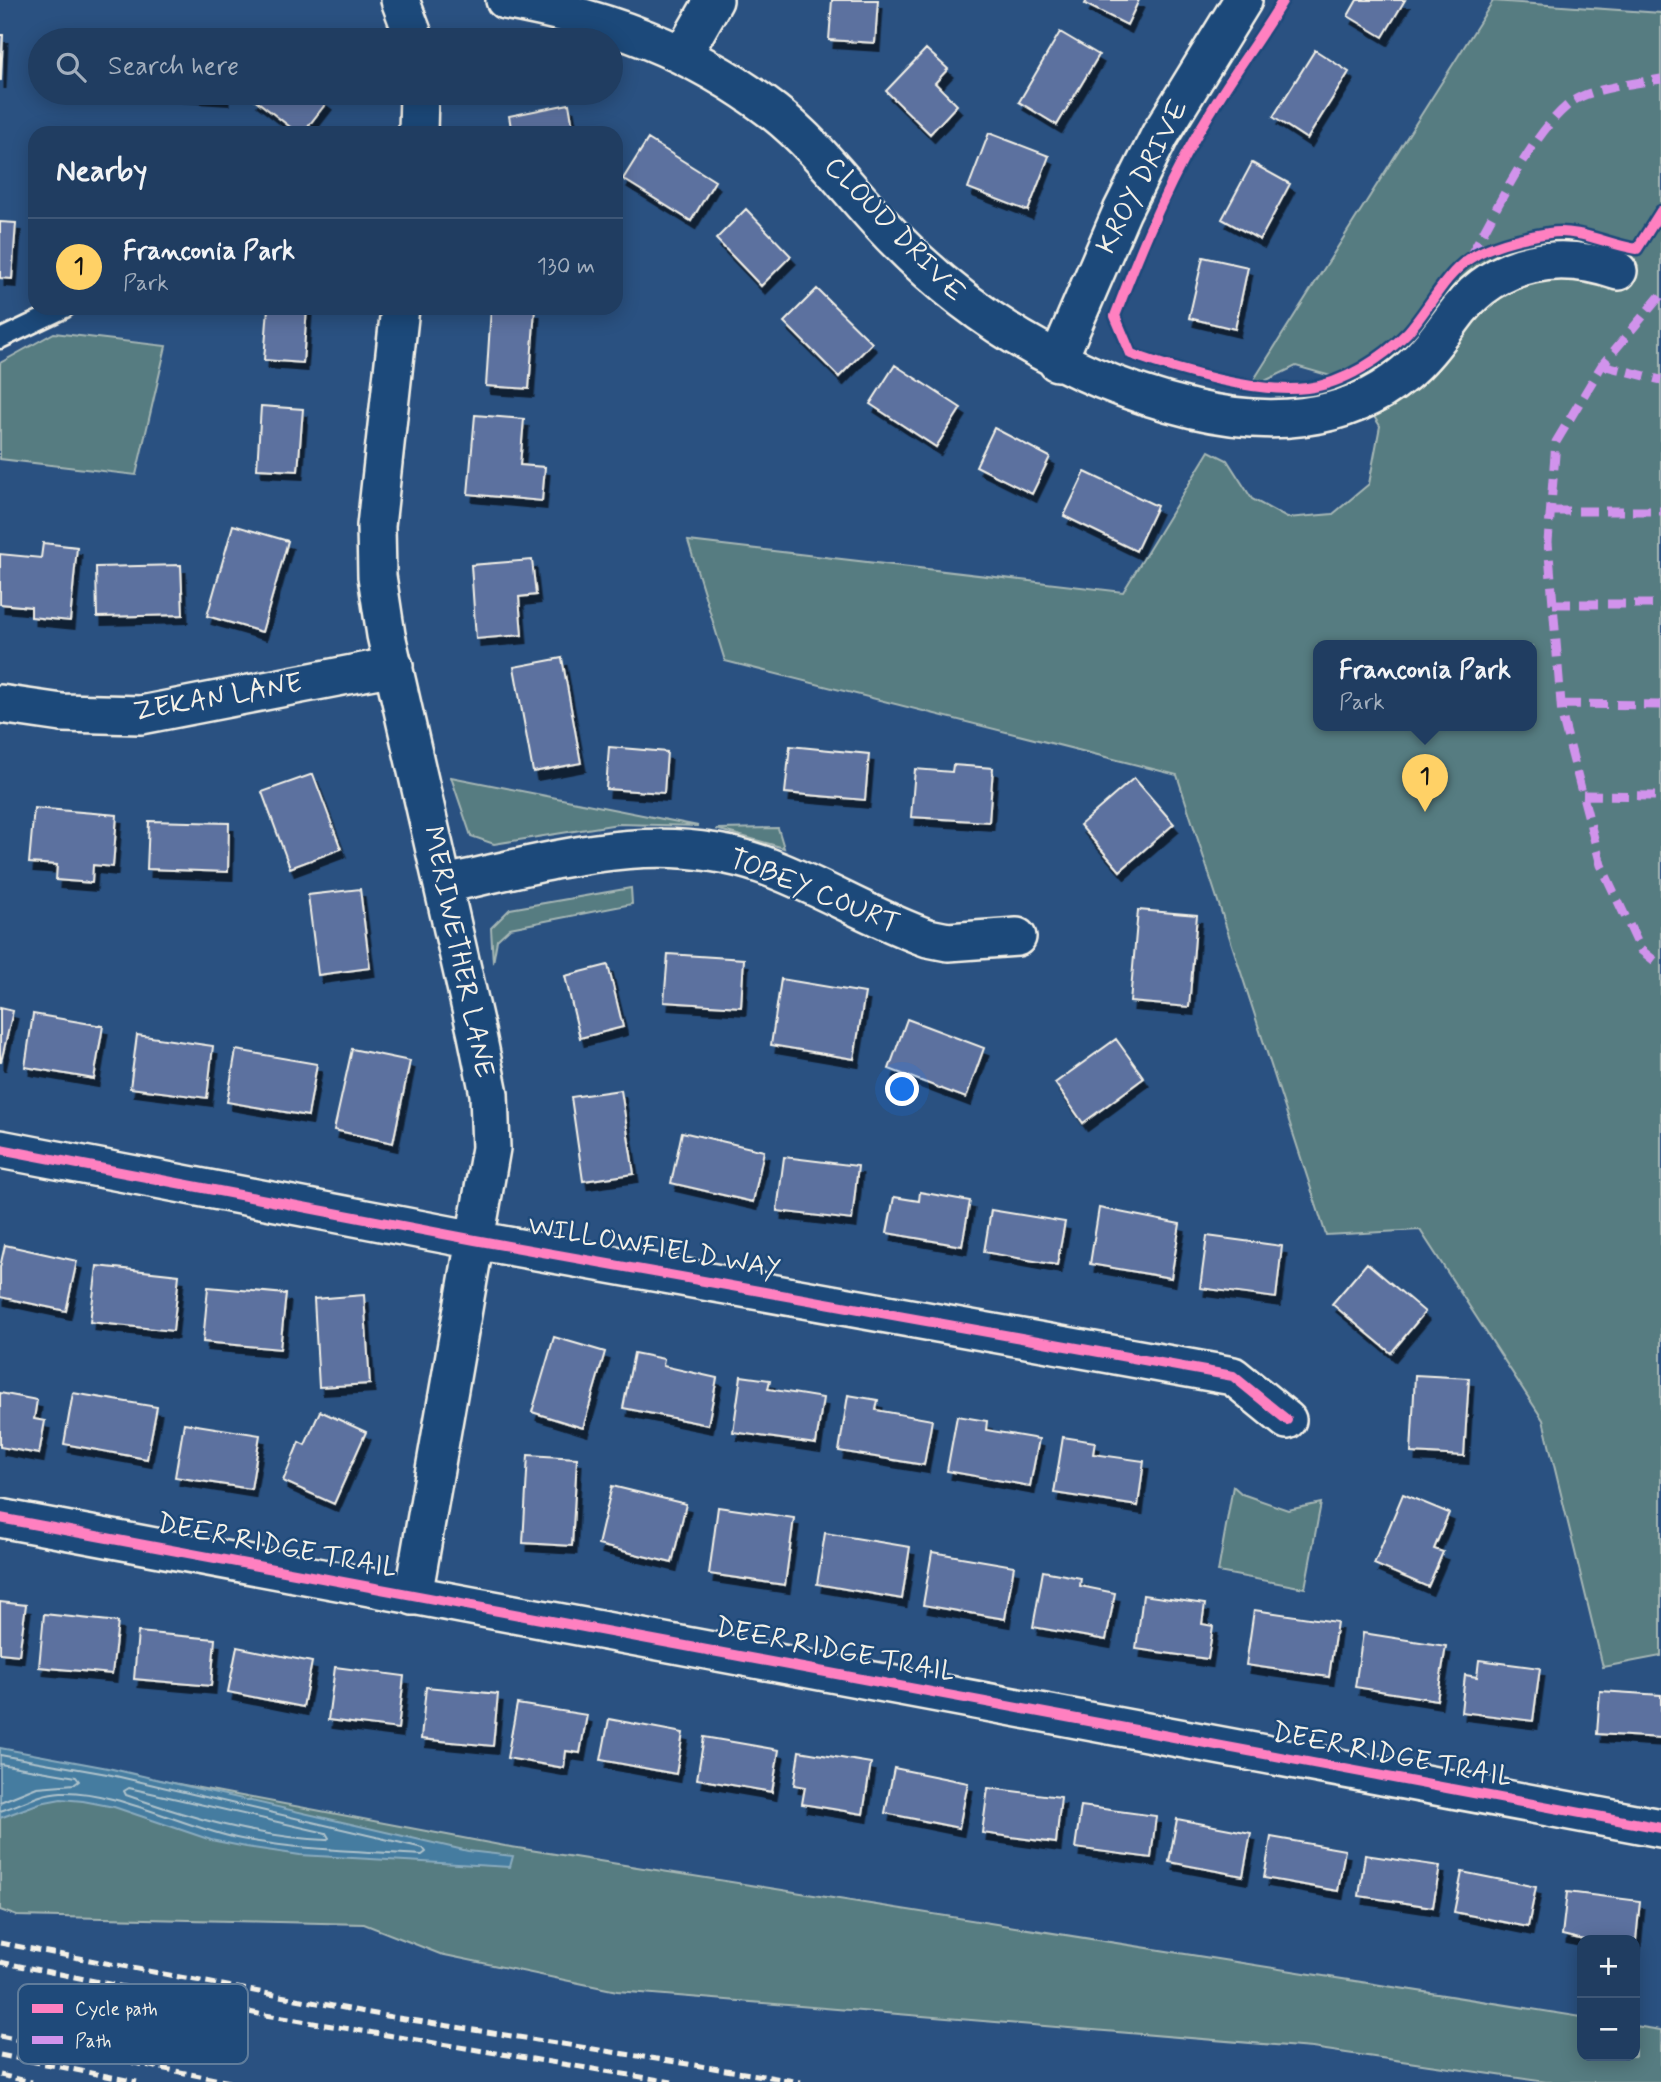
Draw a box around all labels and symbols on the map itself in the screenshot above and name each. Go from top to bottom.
street label: KROY DRIVE [1088,94,1198,260]
street label: CLOUD DRIVE [815,149,973,311]
street label: ZEKAN LANE [131,665,305,731]
pin: 1 [1402,754,1448,812]
street label: MERIWETHER LANE [413,823,503,1081]
street label: TOBEY COURT [723,841,905,943]
your location [885,1072,919,1106]
street label: WILLOWFIELD WAY [525,1208,783,1288]
street label: DEER RIDGE TRAIL [154,1506,400,1588]
street label: DEER RIDGE TRAIL [712,1610,958,1692]
street label: DEER RIDGE TRAIL [1269,1715,1515,1797]
legend [18,1984,248,2064]
text: Cycle path [75,1997,158,2022]
text: Path [75,2029,112,2054]

